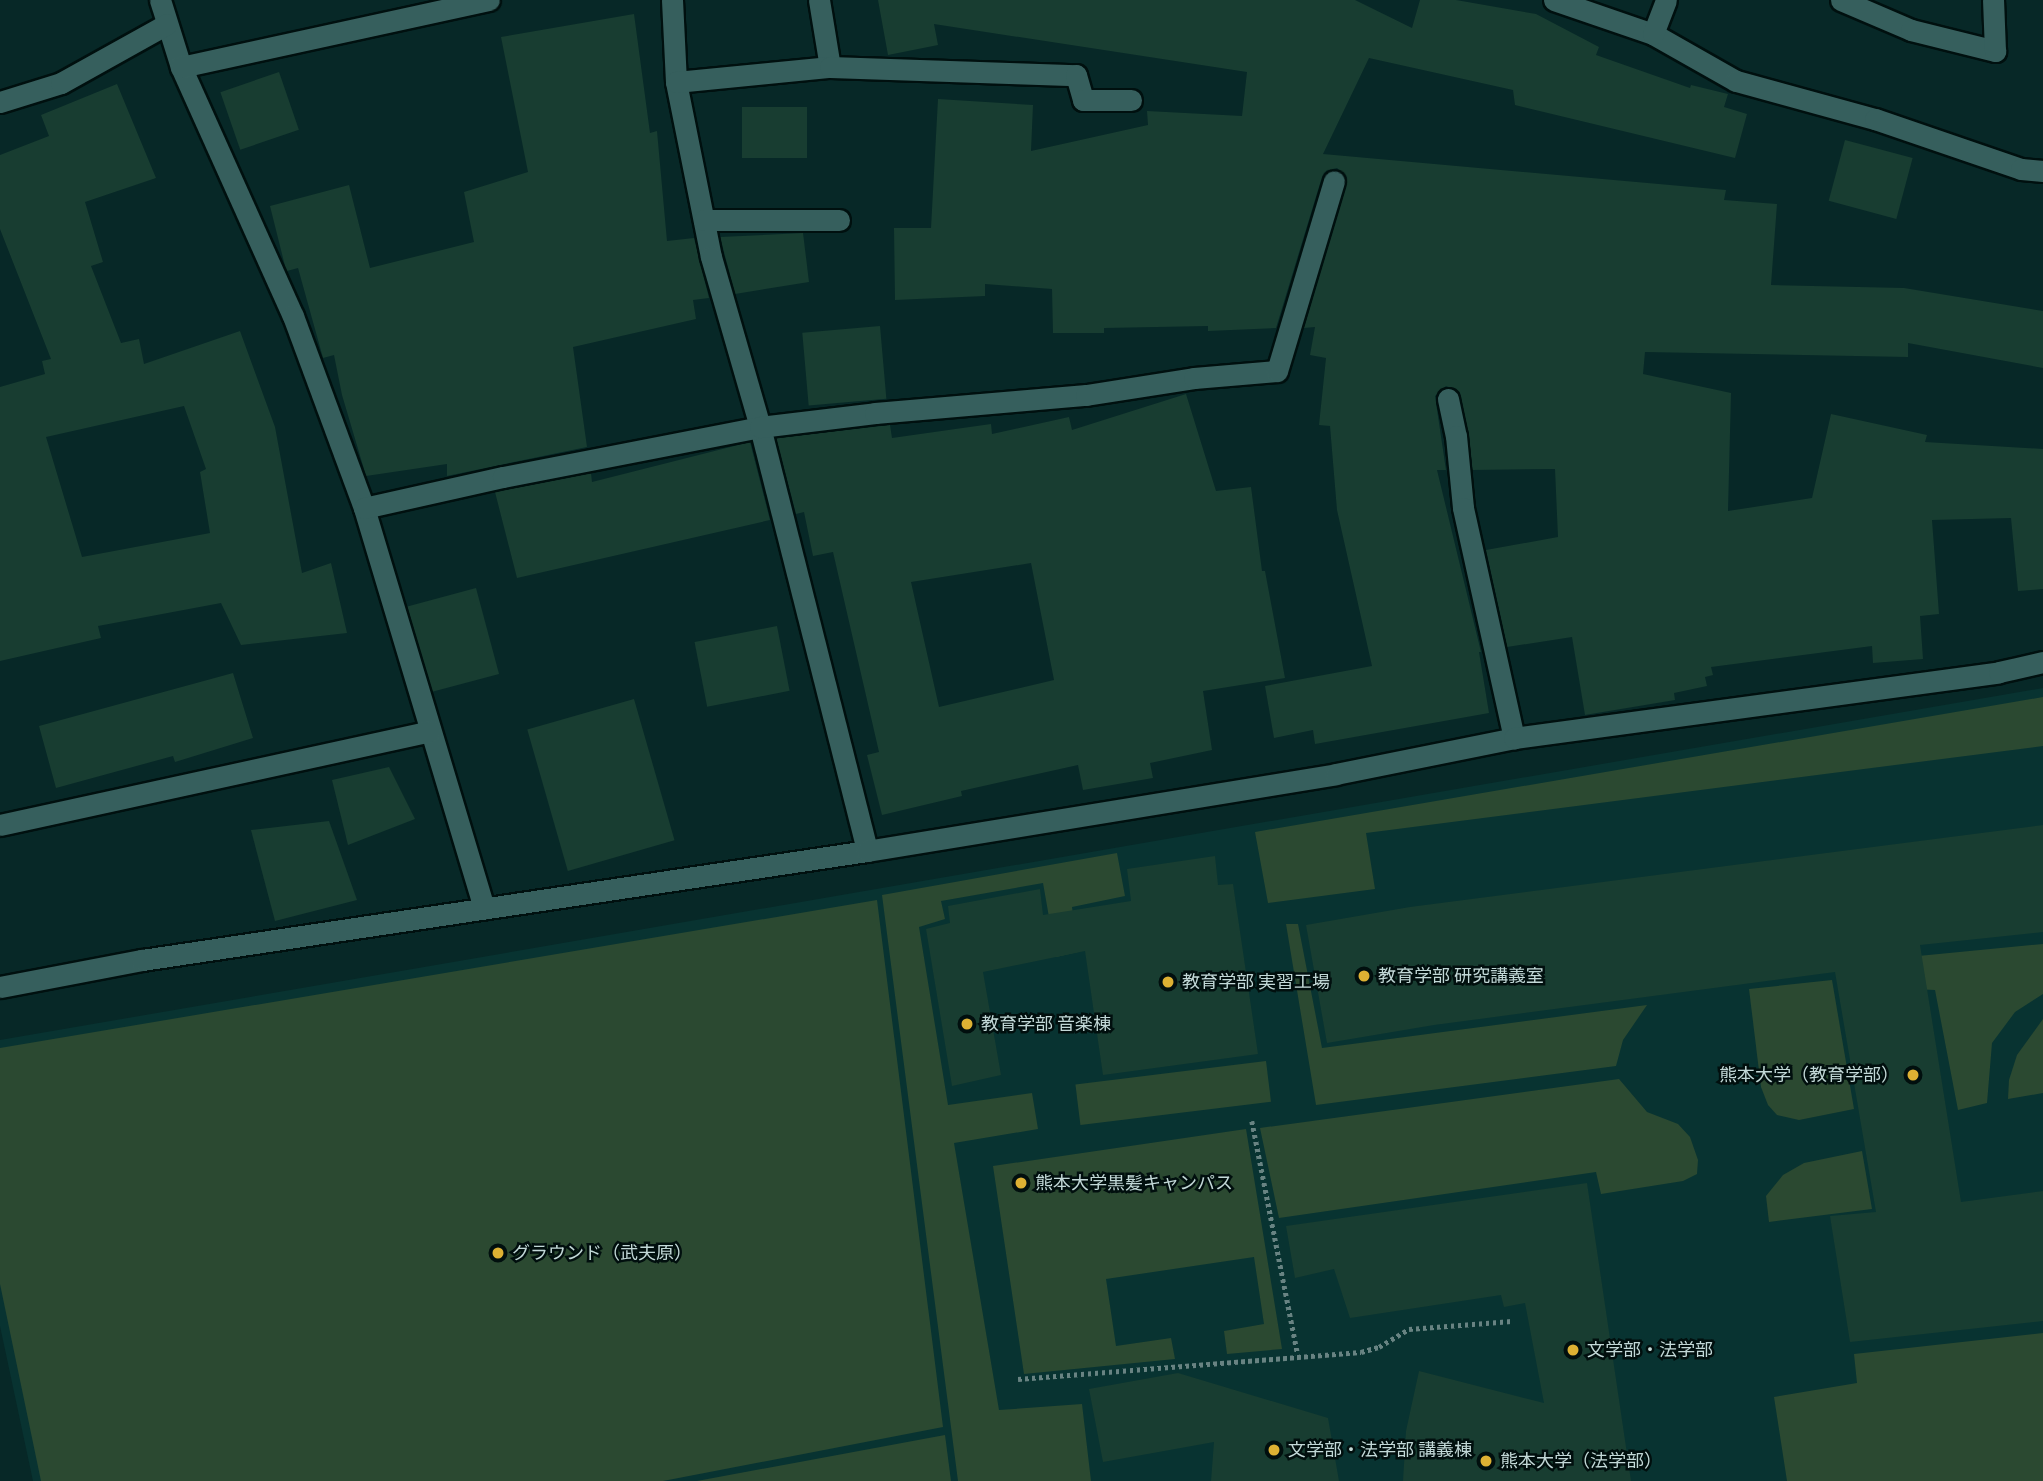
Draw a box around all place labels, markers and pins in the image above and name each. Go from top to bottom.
place label: 教育学部 研究講義室 [1378,965,1544,987]
marker: 教育学部 研究講義室 [1356,968,1372,984]
place label: 教育学部 実習工場 [1182,971,1330,993]
marker: 教育学部 実習工場 [1160,974,1176,990]
place label: 教育学部 音楽棟 [981,1013,1111,1035]
marker: 教育学部 音楽棟 [959,1016,975,1032]
place label: 熊本大学（教育学部） [1719,1064,1899,1086]
marker: 熊本大学（教育学部） [1905,1067,1921,1083]
place label: 熊本大学黒髪キャンパス [1035,1172,1233,1194]
marker: 熊本大学黒髪キャンパス [1013,1175,1029,1191]
place label: グラウンド（武夫原） [512,1242,692,1264]
marker: グラウンド（武夫原） [490,1245,506,1261]
place label: 文学部・法学部 [1587,1339,1713,1361]
marker: 文学部・法学部 [1565,1342,1581,1358]
place label: 文学部・法学部 講義棟 [1288,1439,1472,1461]
marker: 文学部・法学部 講義棟 [1266,1442,1282,1458]
place label: 熊本大学（法学部） [1500,1450,1662,1472]
marker: 熊本大学（法学部） [1478,1453,1494,1469]

